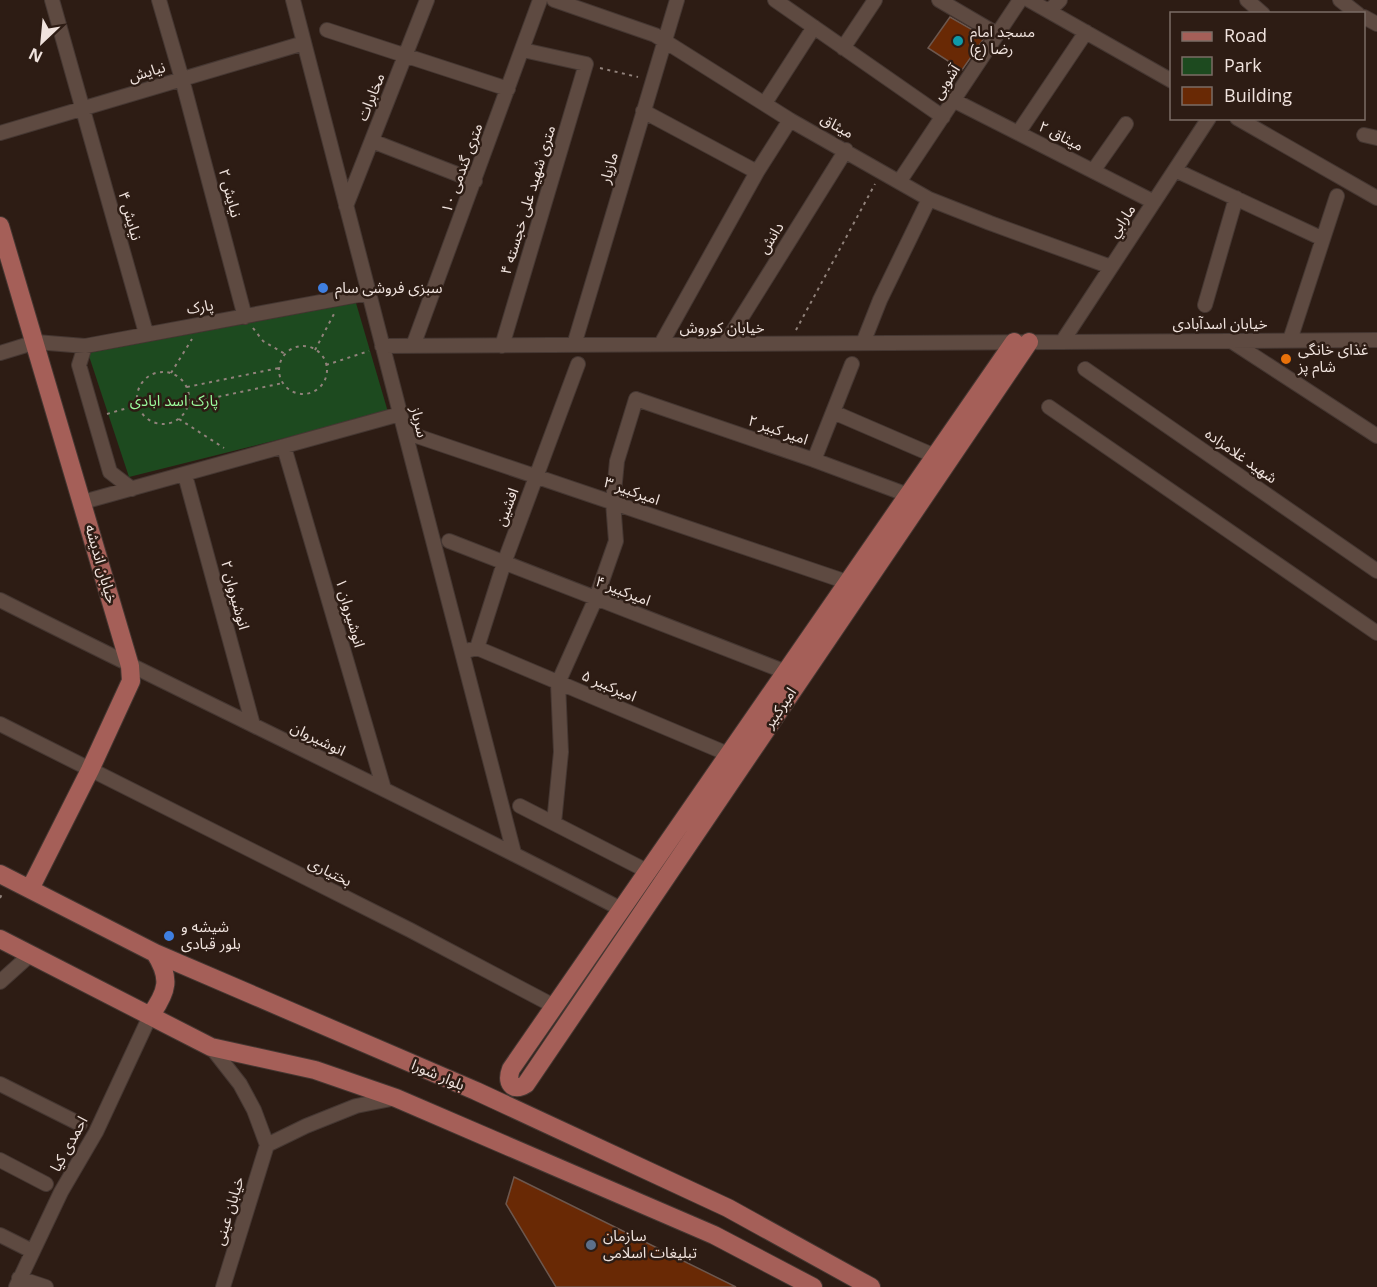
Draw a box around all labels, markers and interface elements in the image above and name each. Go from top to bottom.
north arrow [12,12,72,72]
legend [1170,12,1365,120]
place label: مسجد امام رضا (ع) [970,21,1035,61]
text: Road [1224,23,1267,47]
marker: مسجد امام رضا (ع) [951,34,965,48]
text: N [25,43,46,68]
text: Park [1224,53,1262,77]
street label: نیایش [126,56,168,86]
street label: آشوبی [927,60,964,103]
street label: مخابرات [351,70,389,123]
text: Building [1224,83,1292,107]
street label: میثاق [817,108,858,142]
street label: میثاق ۲ [1036,115,1087,155]
street label: ۱۰ متری گندمی [436,120,487,215]
street label: ۴ متری شهید علی خجسته [495,123,559,277]
street label: مازیار [594,150,622,187]
street label: نیایش ۲ [215,166,247,219]
street label: نیایش ۴ [114,189,147,243]
street label: مارابي [1103,200,1142,242]
street label: دانش [753,218,788,257]
place label: سبزی فروشی سام [335,277,443,299]
marker: سبزی فروشی سام [316,281,330,295]
street label: پارک [185,294,215,319]
street label: خیابان اسدآبادی [1172,313,1268,333]
street label: خیابان کوروش [680,317,765,337]
place label: غذای خانگی شام پز [1297,339,1369,378]
marker: غذای خانگی شام پز [1279,352,1293,366]
park label: پارک اسد ابادی [130,390,218,411]
street label: سرباز [406,403,433,440]
street label: امیر کبیر ۲ [746,409,811,449]
street label: شهید غلامزاده [1202,423,1282,487]
street label: امیرکبیر ۳ [602,471,663,509]
street label: افشین [490,485,522,529]
street label: خیابان اندیشه [81,522,123,606]
street label: انوشیروان ۲ [217,558,255,632]
street label: امیرکبیر ۴ [593,570,654,610]
street label: انوشیروان ۱ [332,576,370,650]
street label: امیرکبیر ۵ [579,665,640,706]
street label: امیرکبیر [758,683,800,733]
street label: انوشیروان [288,716,349,760]
street label: بختیاری [305,852,356,890]
place label: شیشه و بلور قبادی [181,916,241,953]
marker: شیشه و بلور قبادی [162,929,176,943]
street label: بلوار شورا [409,1054,468,1094]
street label: احمدی کیا [45,1112,92,1175]
street label: خیابان عینی [208,1174,248,1247]
place label: سازمان تبلیغات اسلامی [603,1225,697,1262]
marker: سازمان تبلیغات اسلامی [584,1238,598,1252]

